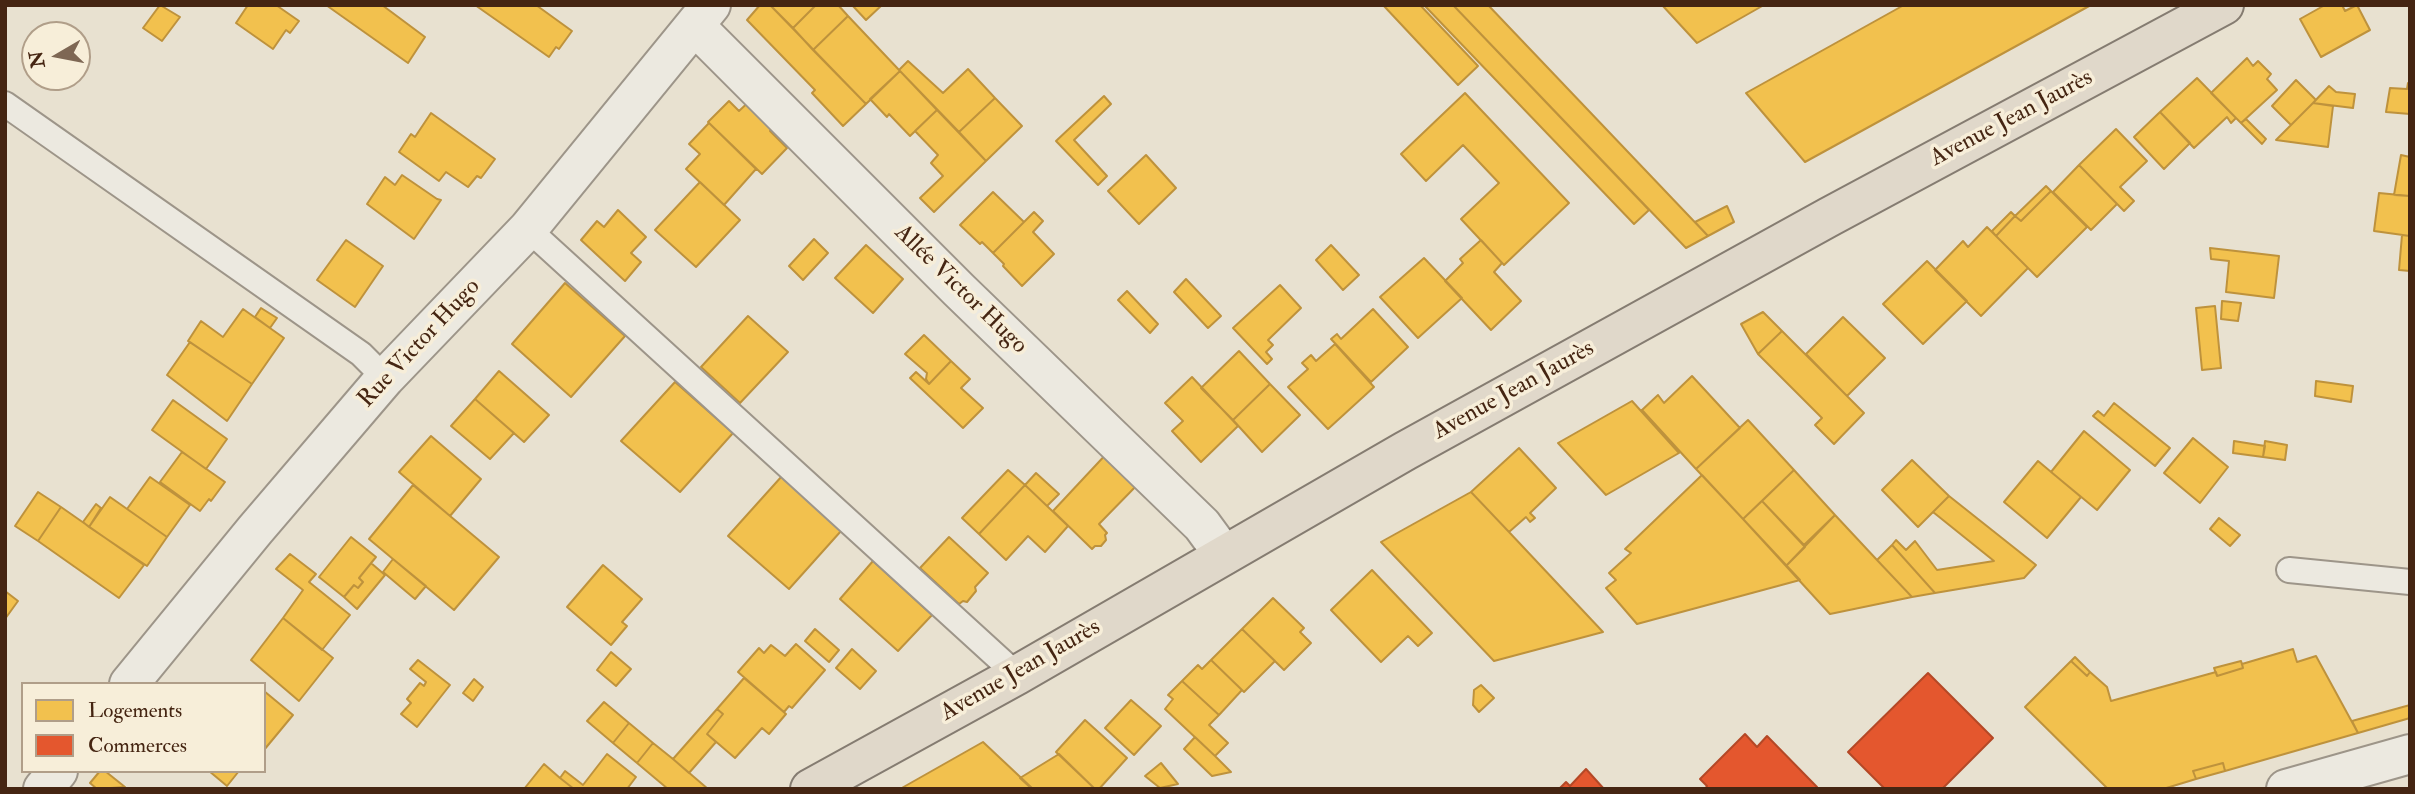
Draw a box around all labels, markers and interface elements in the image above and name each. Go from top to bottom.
north arrow [21,21,91,91]
text: N [24,49,51,70]
street label: Avenue Jean Jaurès [1926,64,2098,174]
street label: Allée Victor Hugo [887,219,1033,361]
street label: Rue Victor Hugo [353,274,487,414]
street label: Avenue Jean Jaurès [1428,335,1600,447]
street label: Avenue Jean Jaurès [936,614,1106,728]
legend [21,682,266,773]
text: Logements [88,697,182,724]
text: Commerces [88,732,187,759]

